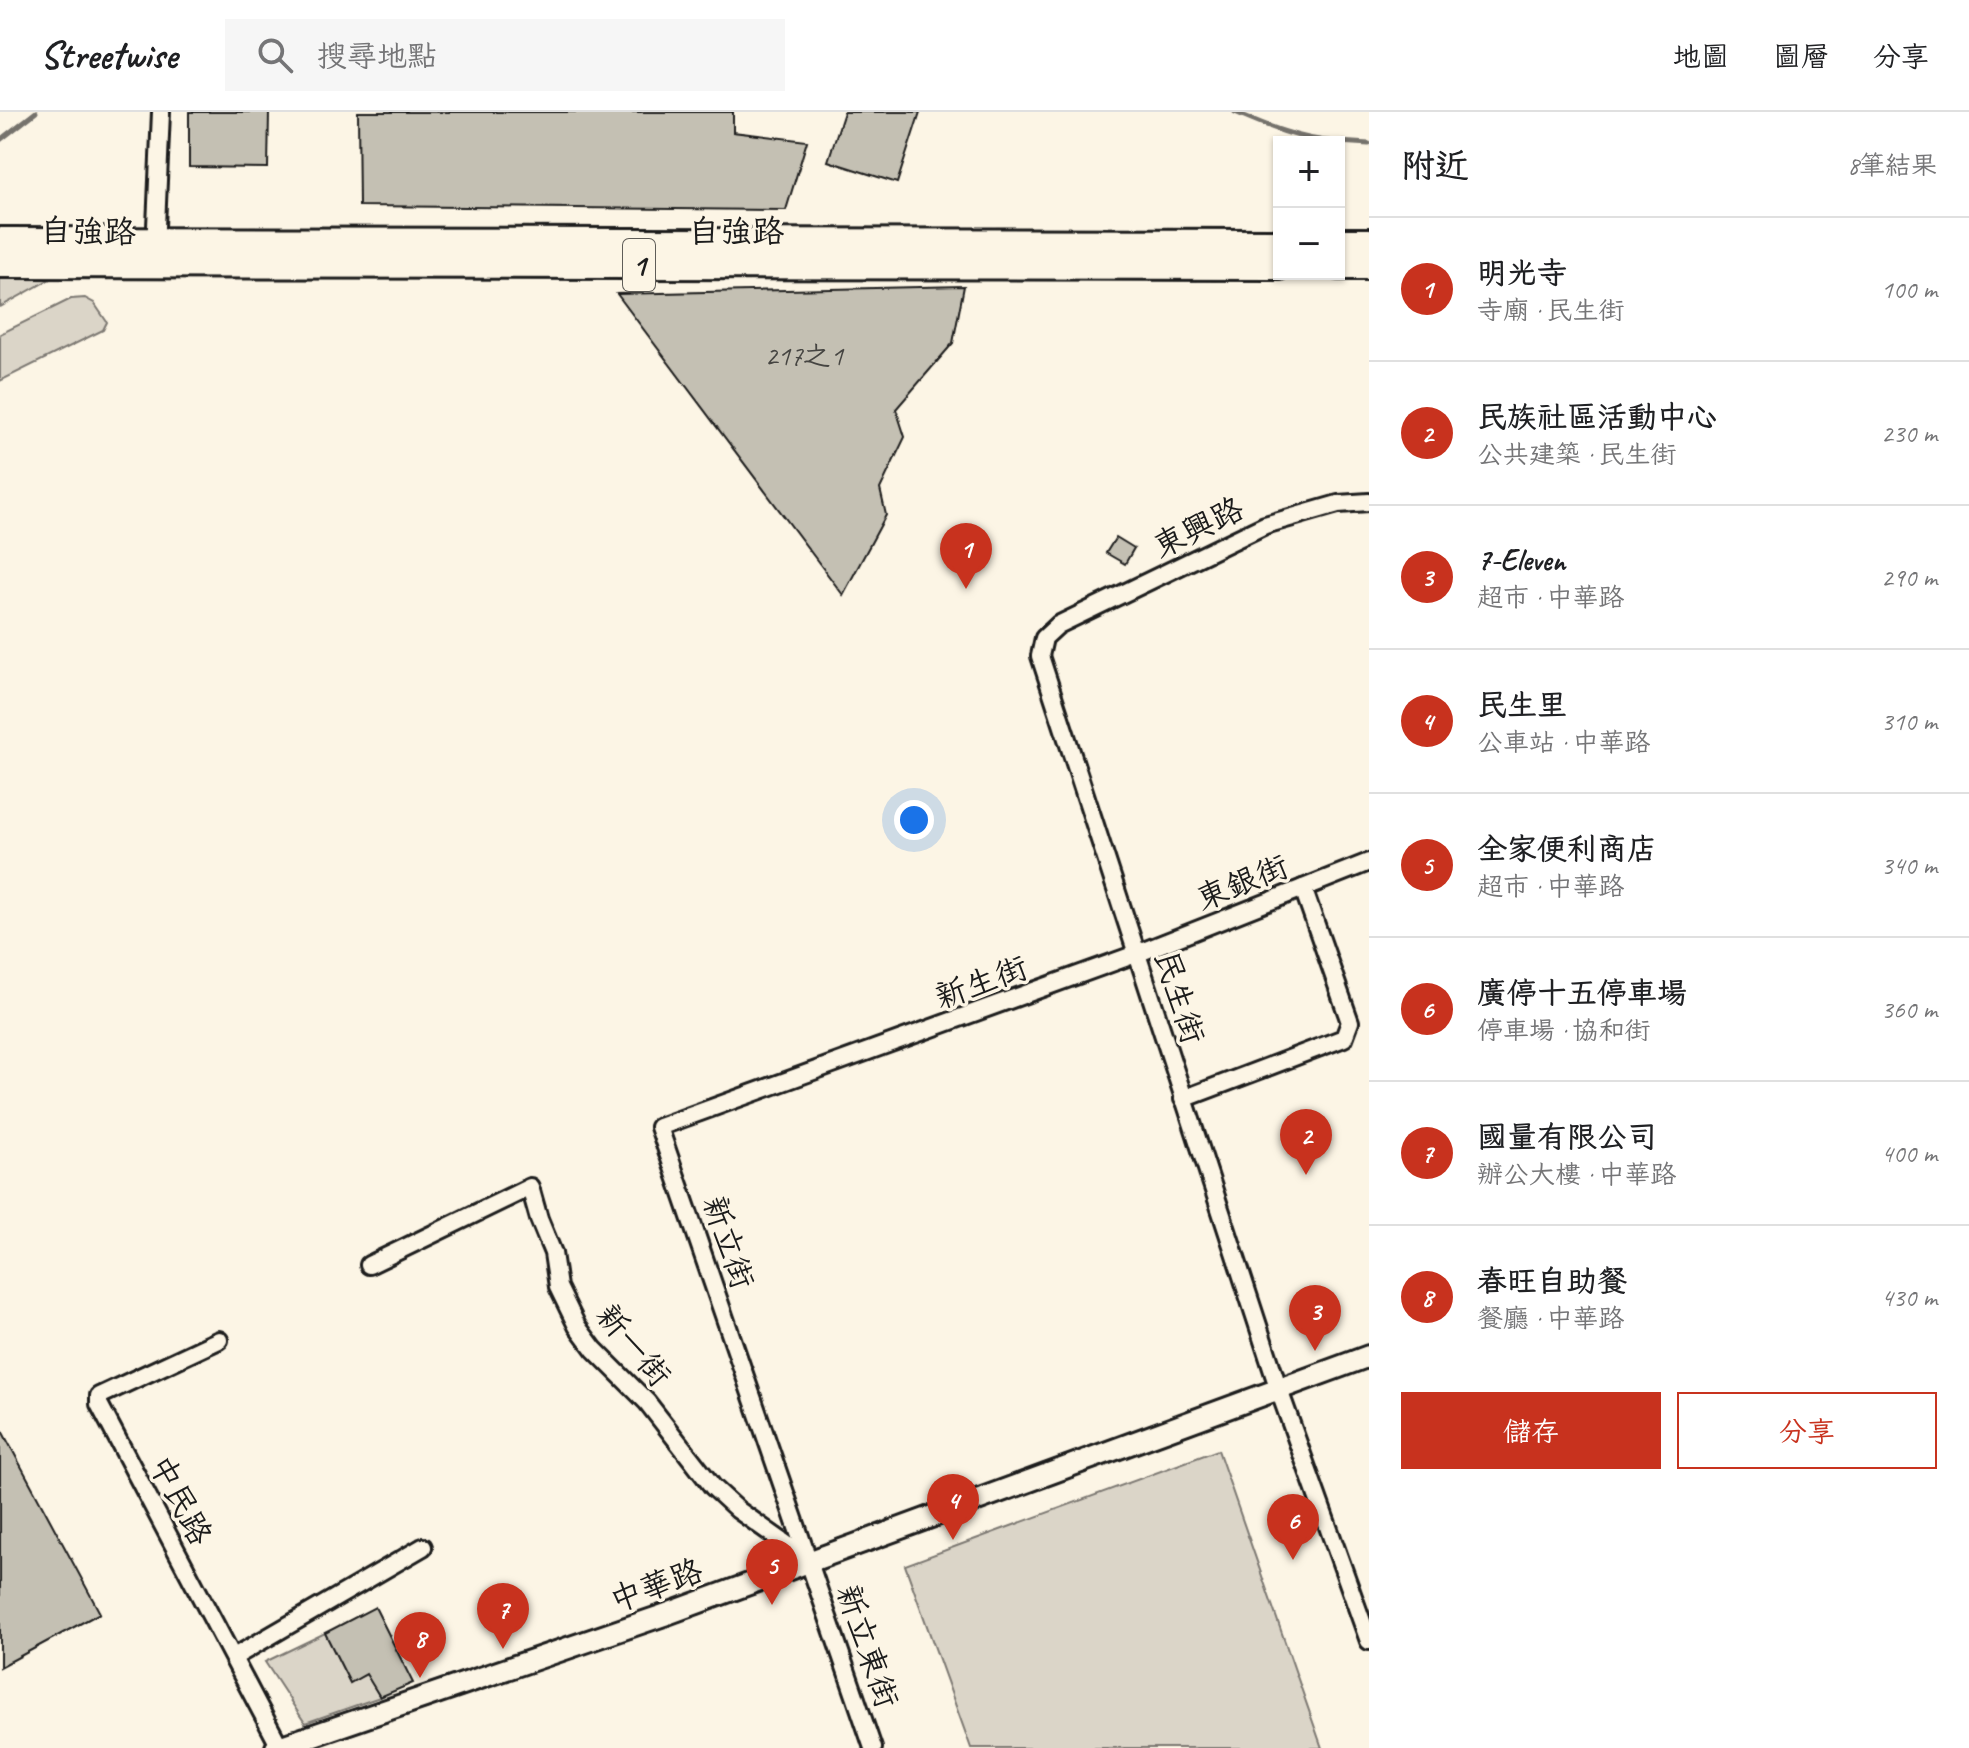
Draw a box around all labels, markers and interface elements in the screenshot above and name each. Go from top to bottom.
search box [225,19,785,91]
text: Streetwise [40,32,177,79]
icon: search [253,33,297,77]
text: 搜尋地點 [317,37,437,75]
text: 地圖 [1673,39,1729,74]
text: 圖層 [1773,39,1829,74]
text: 分享 [1873,39,1929,74]
map controls [1273,136,1345,280]
button: + [1273,136,1345,208]
text: 附近 [1401,144,1469,187]
text: 8筆結果 [1847,149,1937,182]
button: − [1273,208,1345,280]
street label: 自強路 [40,210,136,253]
street label: 自強路 [688,211,784,252]
road number: 1 [623,239,655,291]
text: 明光寺 [1477,254,1567,292]
text: 1 [1421,273,1433,306]
text: 100 m [1881,273,1937,306]
text: 寺廟 · 民生街 [1477,294,1624,327]
house number: 217之1 [765,338,845,373]
text: 民族社區活動中心 [1477,398,1717,436]
text: 2 [1421,417,1433,450]
text: 230 m [1881,417,1937,450]
text: 公共建築 · 民生街 [1477,438,1676,471]
street label: 東興路 [1146,488,1250,567]
pin: 1 [940,523,992,589]
text: 7-Eleven [1477,541,1565,579]
text: 3 [1421,561,1433,594]
text: 290 m [1881,561,1937,594]
text: 超市 · 中華路 [1477,581,1624,614]
text: 民生里 [1477,686,1567,724]
text: 4 [1421,705,1433,738]
text: 310 m [1881,705,1937,738]
text: 公車站 · 中華路 [1477,726,1650,759]
your location [894,800,934,840]
text: 全家便利商店 [1477,830,1657,868]
street label: 東銀街 [1190,845,1294,919]
text: 5 [1421,849,1433,882]
text: 340 m [1881,849,1937,882]
text: 超市 · 中華路 [1477,870,1624,903]
street label: 民生街 [1145,945,1214,1049]
street label: 新生街 [929,947,1033,1018]
text: 廣停十五停車場 [1477,974,1687,1012]
text: 6 [1421,993,1433,1026]
text: 360 m [1881,993,1937,1026]
text: 停車場 · 協和街 [1477,1014,1650,1047]
pin: 2 [1280,1109,1332,1175]
text: 國量有限公司 [1477,1118,1657,1156]
text: 7 [1421,1137,1433,1170]
text: 400 m [1881,1137,1937,1170]
text: 辦公大樓 · 中華路 [1477,1158,1676,1191]
street label: 新立街 [694,1190,764,1294]
text: 春旺自助餐 [1477,1262,1627,1300]
text: 8 [1421,1281,1433,1314]
text: 430 m [1881,1281,1937,1314]
pin: 3 [1289,1285,1341,1351]
street label: 新一街 [587,1295,680,1395]
text: 餐廳 · 中華路 [1477,1302,1624,1335]
button: 儲存 [1401,1392,1661,1469]
button: 分享 [1677,1392,1937,1469]
street label: 中民路 [140,1448,221,1552]
pin: 4 [927,1474,979,1540]
pin: 6 [1267,1494,1319,1560]
pin: 5 [746,1539,798,1605]
street label: 中華路 [604,1550,708,1621]
street label: 新立東街 [827,1579,908,1713]
pin: 7 [477,1583,529,1649]
pin: 8 [394,1612,446,1678]

